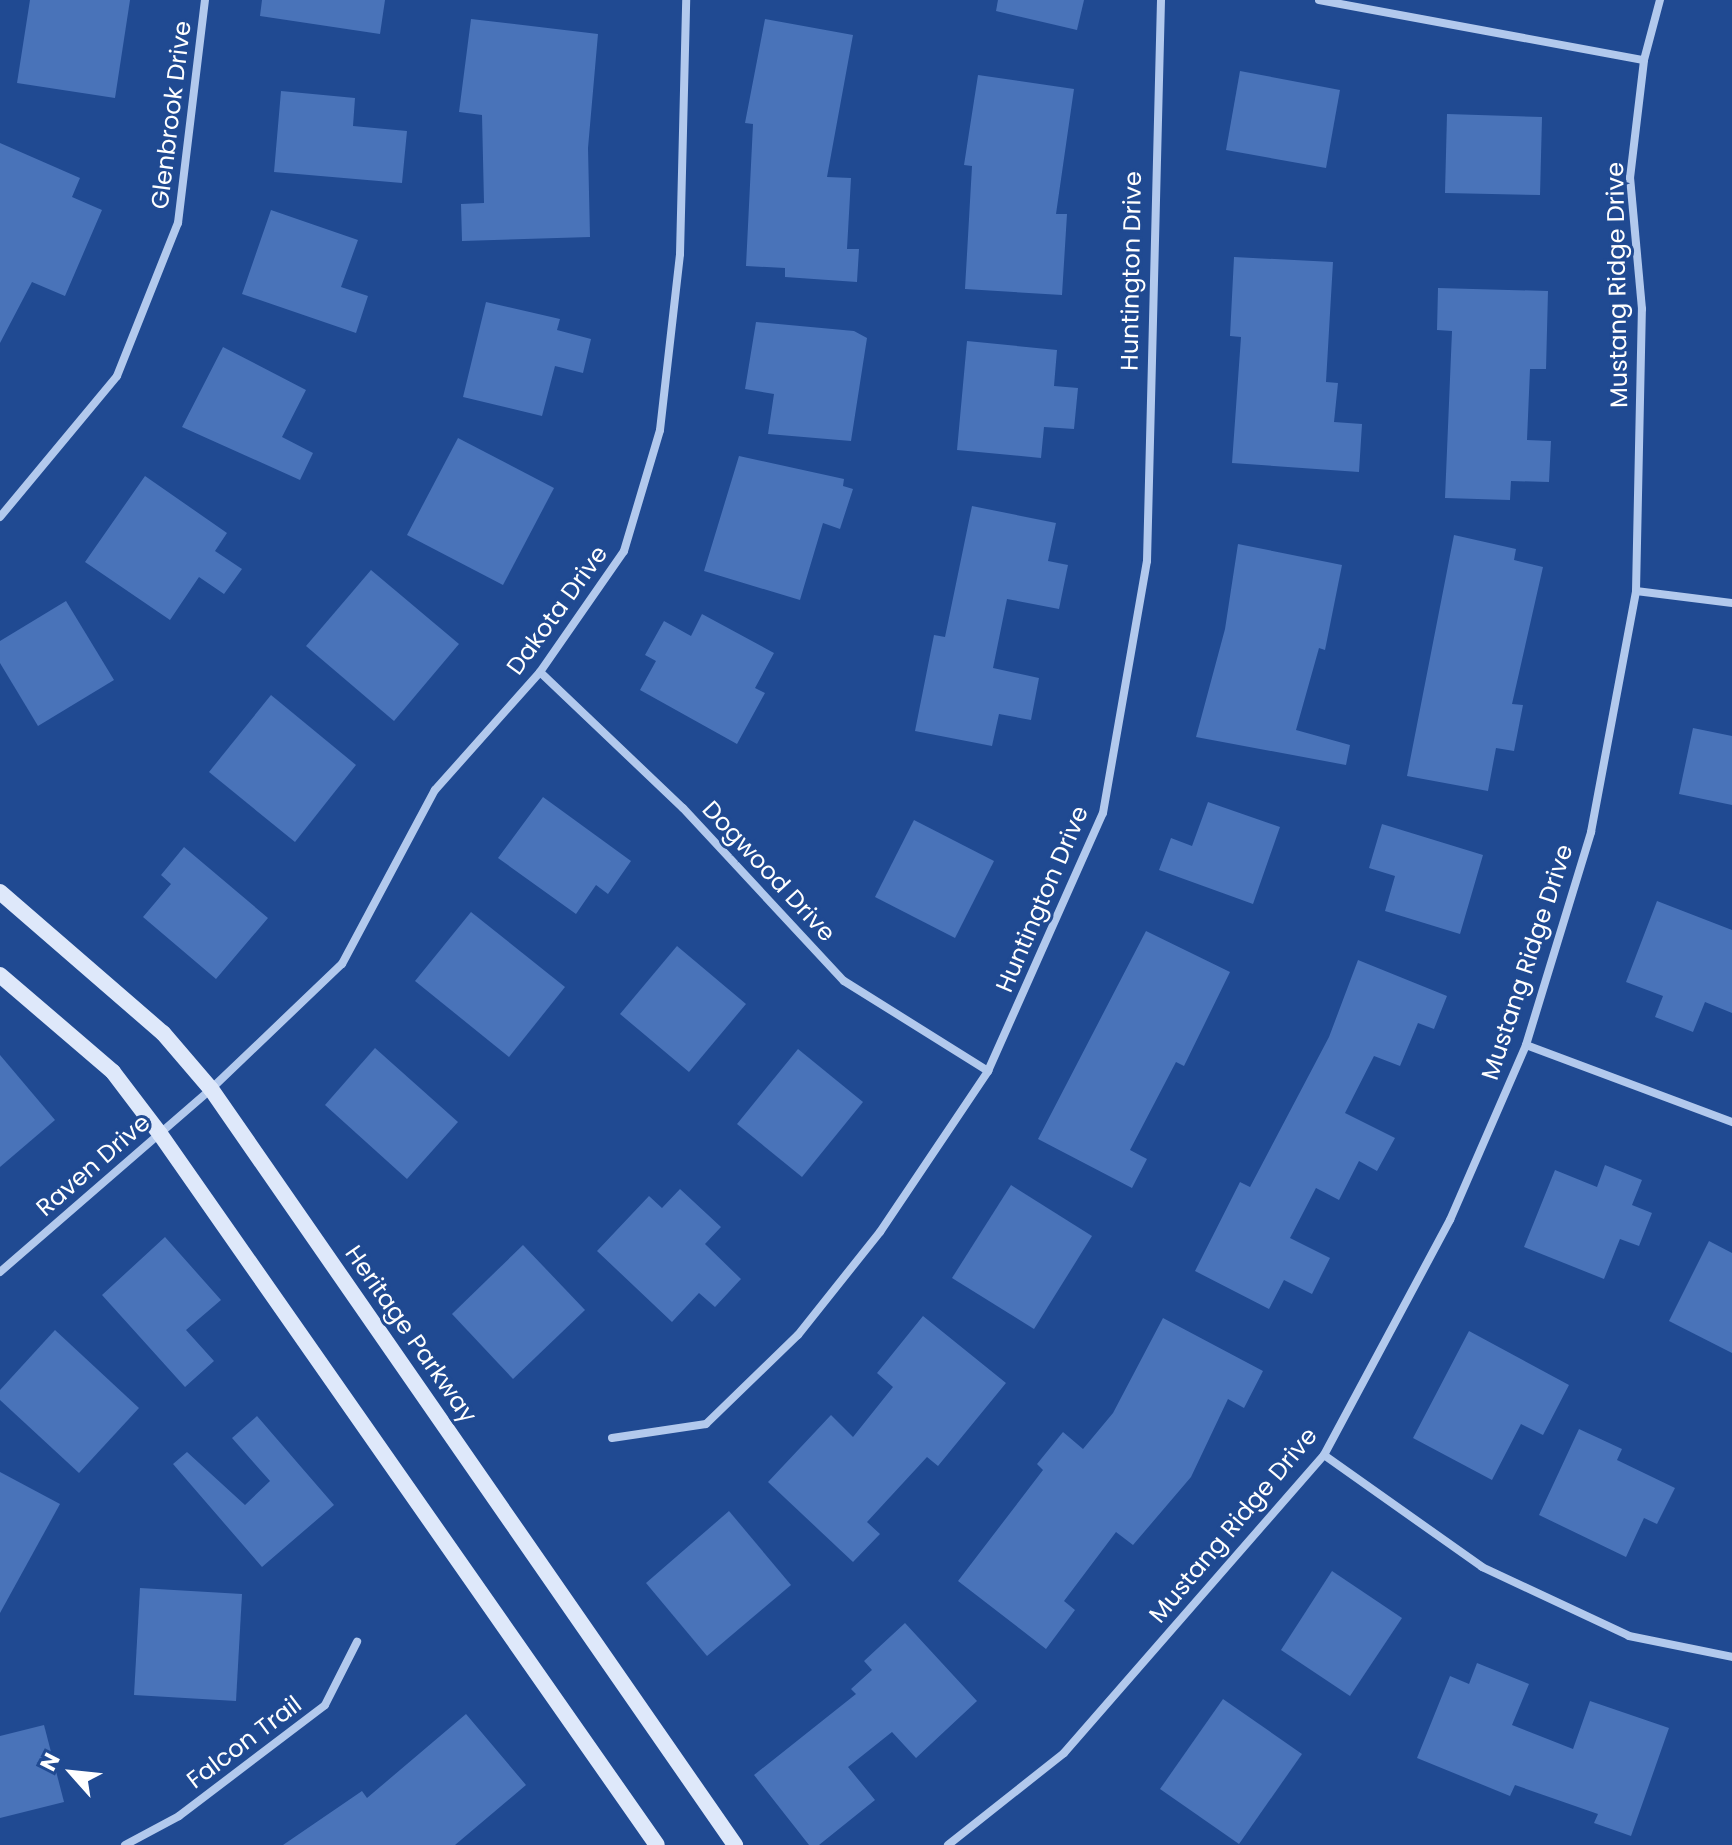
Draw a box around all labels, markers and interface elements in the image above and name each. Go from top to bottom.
street label: Glenbrook Drive [145,19,197,211]
street label: Mustang Ridge Drive [1600,162,1634,408]
street label: Huntington Drive [1115,171,1147,371]
street label: Dakota Drive [501,540,613,680]
street label: Dogwood Drive [696,795,842,947]
street label: Huntington Drive [990,802,1094,996]
street label: Mustang Ridge Drive [1475,841,1579,1083]
street label: Raven Drive [30,1108,156,1222]
street label: Heritage Parkway [339,1240,483,1428]
street label: Mustang Ridge Drive [1143,1422,1323,1628]
street label: Falcon Trail [181,1690,307,1794]
north arrow [32,1733,112,1813]
text: N [33,1747,68,1776]

